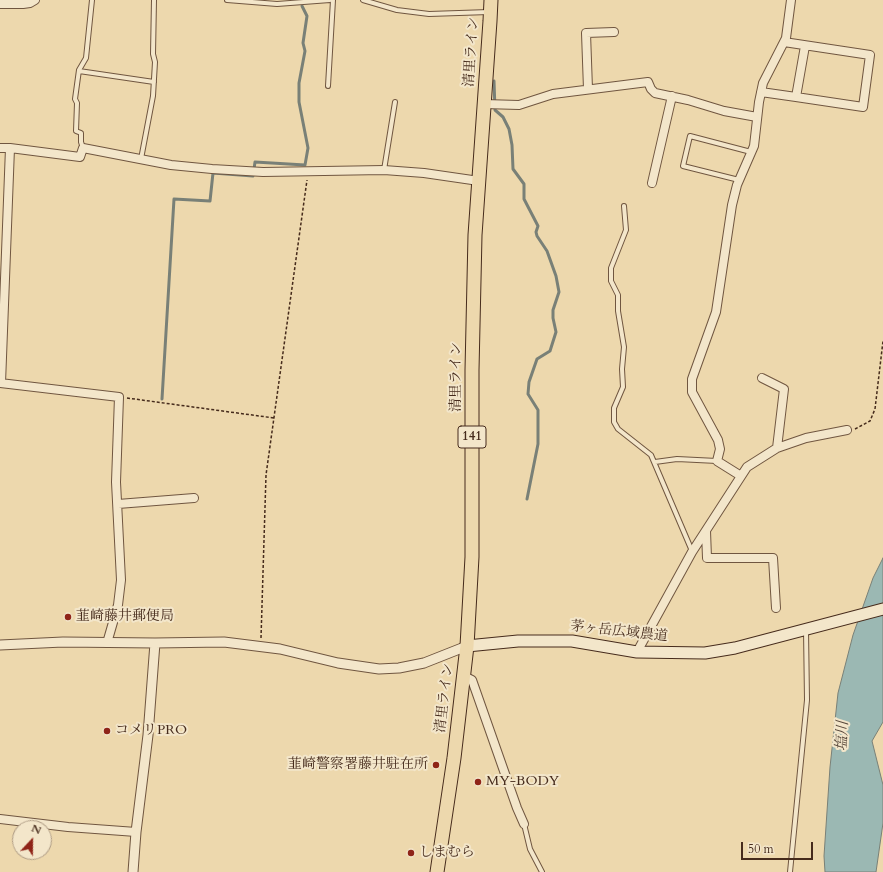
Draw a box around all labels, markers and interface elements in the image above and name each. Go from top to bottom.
street label: 清里ライン [461,16,483,88]
street label: 清里ライン [449,342,465,412]
road number: 141 [458,426,486,448]
place label: 韮崎藤井郵便局 [76,609,174,625]
marker: 韮崎藤井郵便局 [63,612,73,622]
street label: 茅ヶ岳広域農道 [569,619,669,645]
street label: 清里ライン [432,662,458,734]
water label: 塩川 [833,721,853,751]
place label: コメリPRO [115,723,187,739]
marker: コメリPRO [102,726,112,736]
place label: 韮崎警察署藤井駐在所 [288,757,428,773]
marker: 韮崎警察署藤井駐在所 [431,760,441,770]
place label: MY-BODY [486,774,559,790]
marker: MY-BODY [473,777,483,787]
north arrow [12,820,52,860]
text: N [29,821,44,838]
scale bar [743,834,815,860]
text: 50 m [748,841,774,857]
place label: しまむら [419,845,475,861]
marker: しまむら [406,848,416,858]

